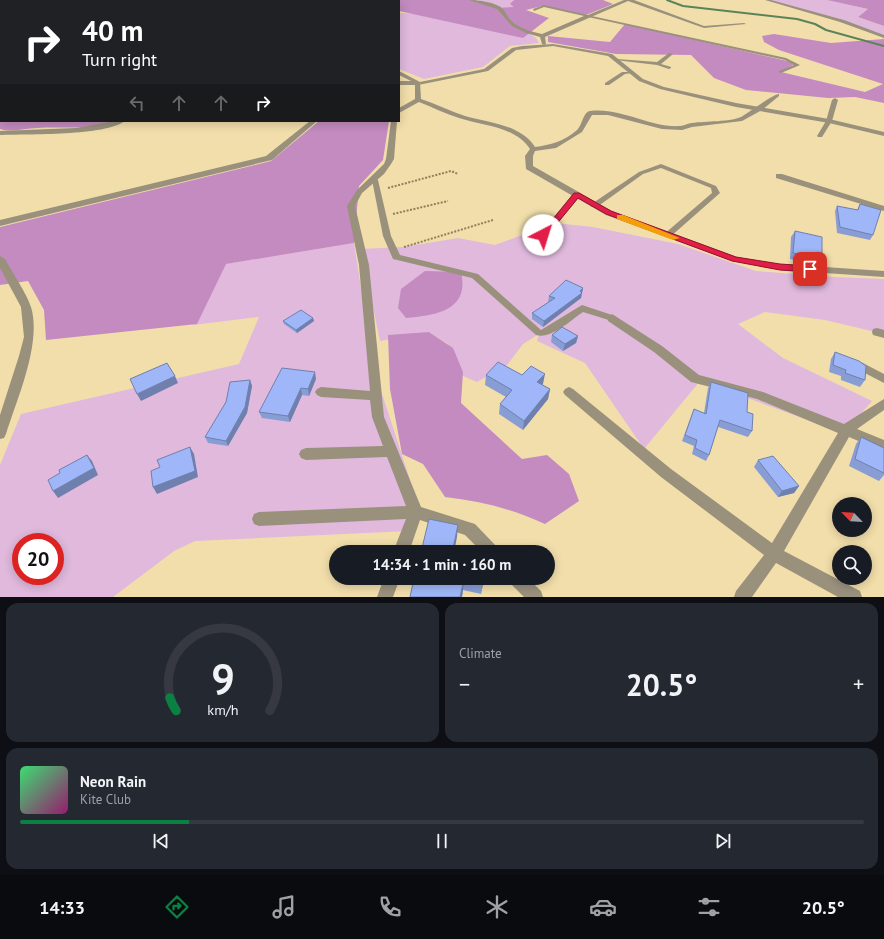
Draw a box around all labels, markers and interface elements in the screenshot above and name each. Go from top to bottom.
text: 40 m [82,12,143,49]
icon: right [16,16,68,68]
text: Turn right [82,48,157,71]
icon: left [126,92,148,114]
icon: ahead [168,92,190,114]
icon: ahead [210,92,232,114]
icon: right [252,92,274,114]
position arrow [522,214,564,256]
pin [793,252,827,286]
icon: arrive [799,258,821,280]
north arrow [832,497,872,537]
map controls [832,497,872,585]
speed limit sign: 20 [12,533,64,585]
button: search [832,545,872,585]
text: 14:34 · 1 min · 160 m [373,555,511,574]
text: Climate [459,645,502,662]
text: 9 [211,651,234,704]
text: 20.5° [626,665,697,704]
text: − [459,670,470,698]
text: + [853,670,864,698]
text: km/h [207,699,238,718]
text: Neon Rain [80,772,146,791]
text: Kite Club [80,791,131,808]
icon: previous [150,830,172,852]
icon: pause [431,830,453,852]
icon: next [712,830,734,852]
icon: directions [163,893,191,921]
icon: music [270,893,298,921]
icon: phone [376,893,404,921]
icon: climate [483,893,511,921]
icon: car [589,893,617,921]
icon: filters [695,893,723,921]
text: 14:33 [39,896,85,919]
text: 20.5° [802,896,845,919]

